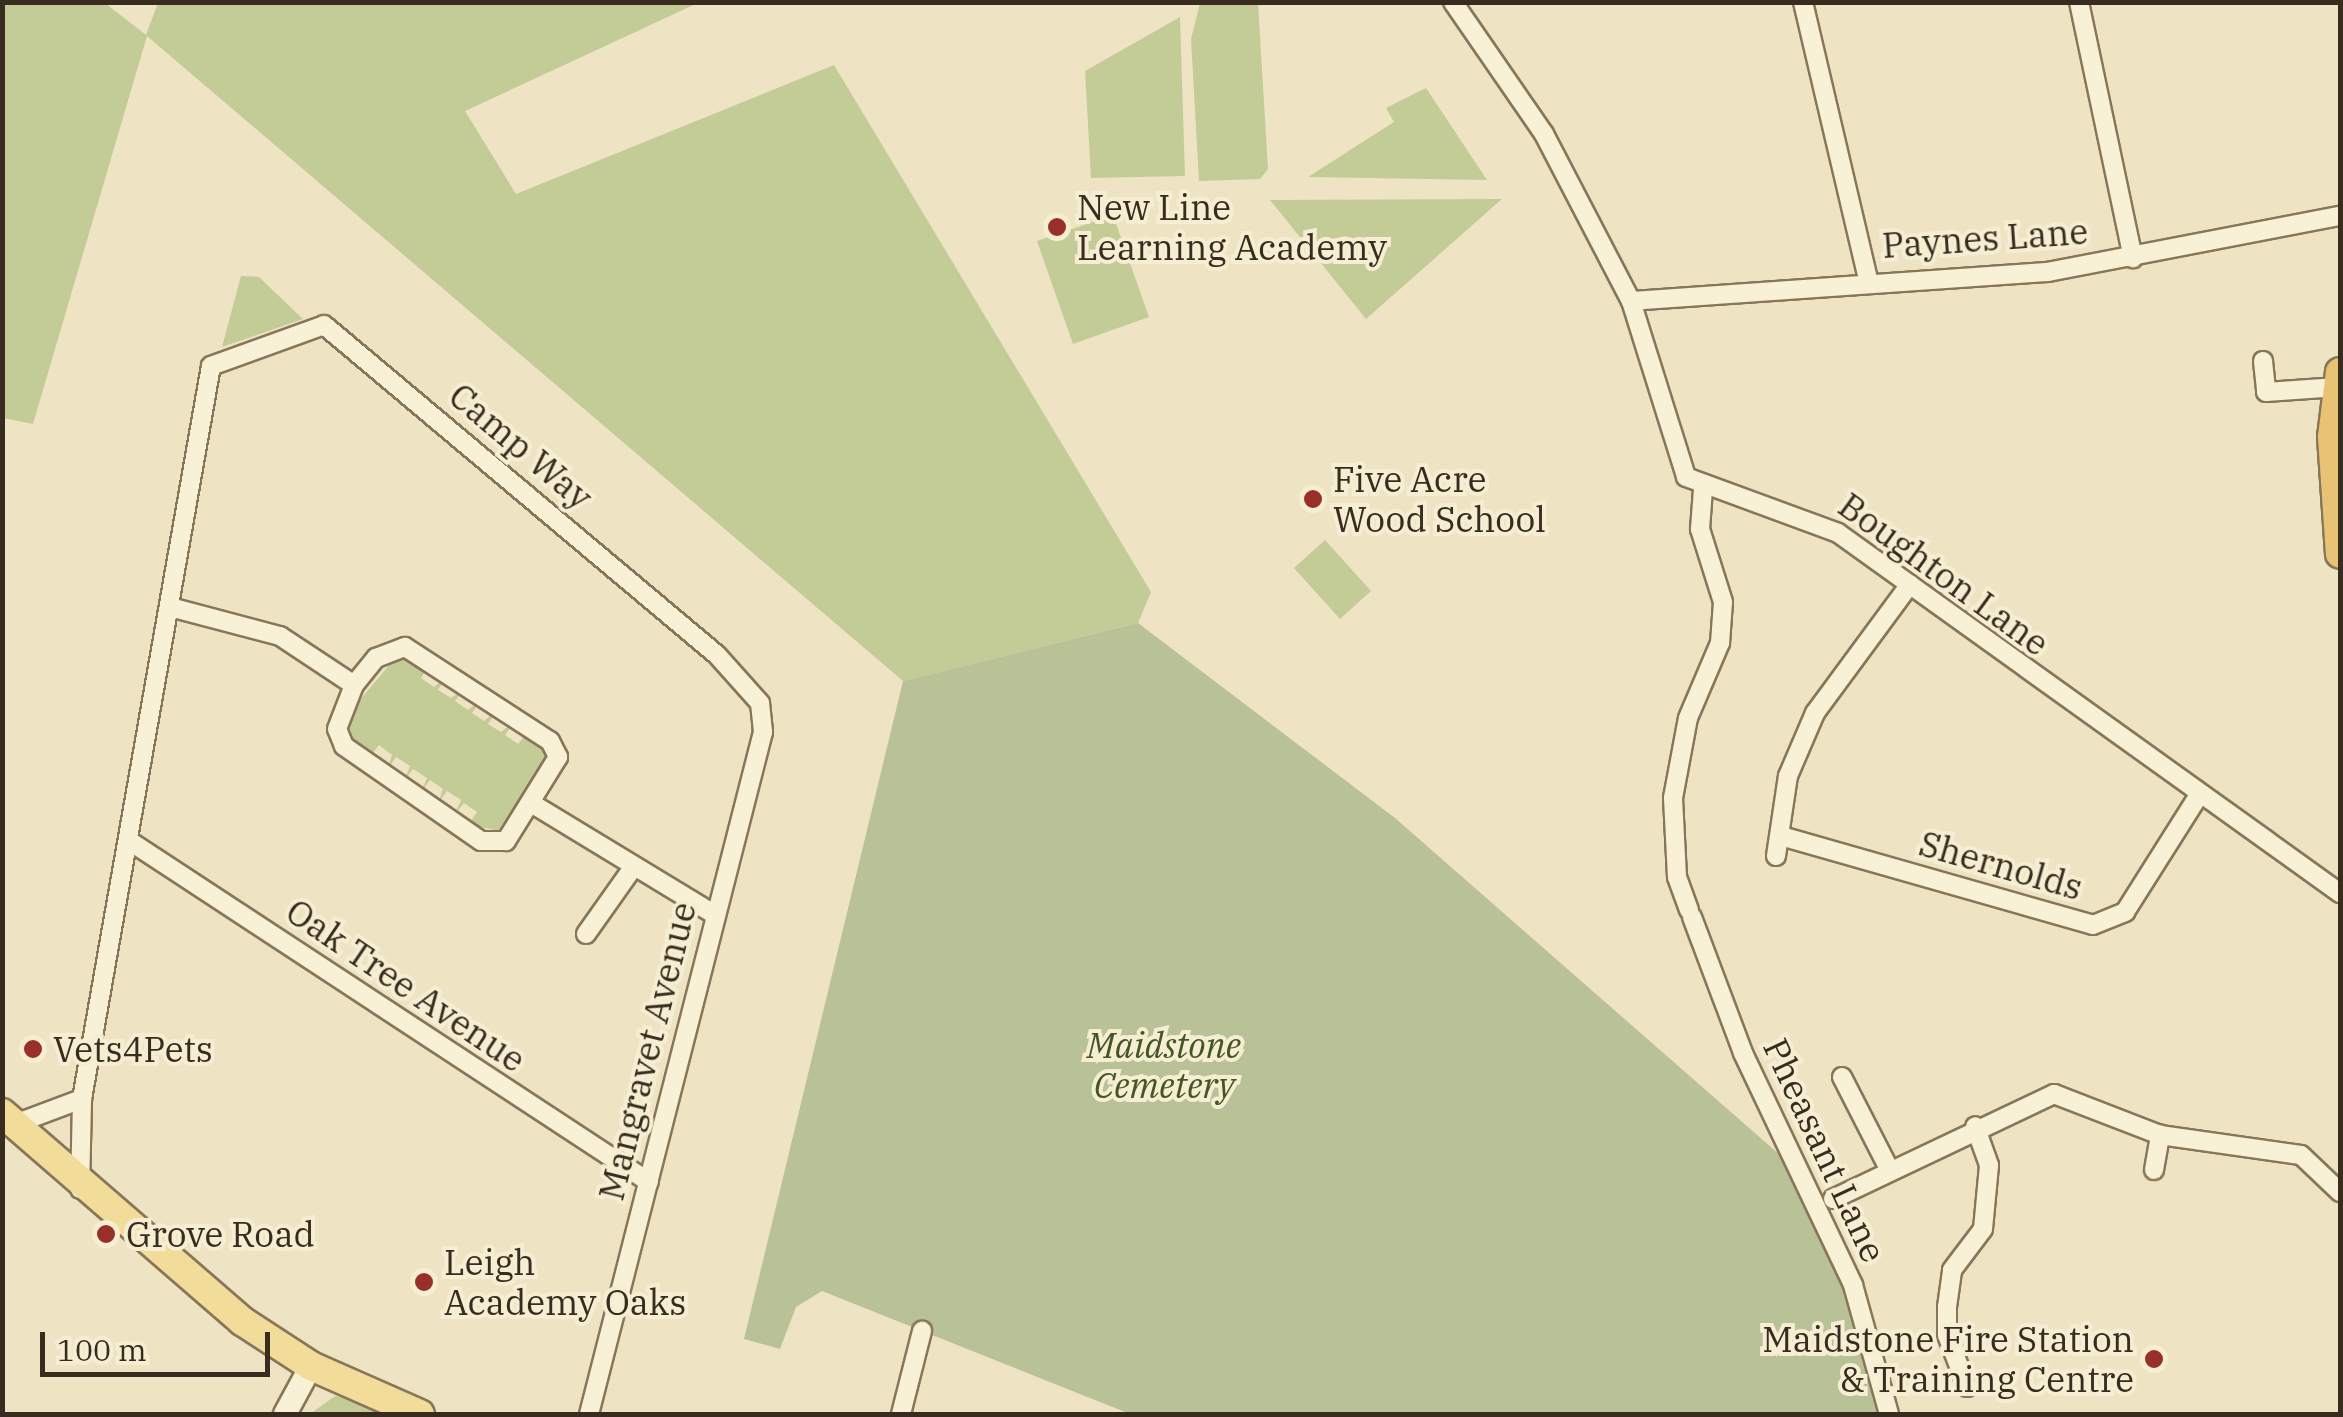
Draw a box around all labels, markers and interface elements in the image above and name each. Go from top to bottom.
place label: New Line Learning Academy [1077,186,1387,268]
street label: Paynes Lane [1881,210,2089,266]
marker: New Line Learning Academy [1046,216,1068,238]
street label: Camp Way [441,374,601,518]
place label: Five Acre Wood School [1333,458,1546,540]
street label: Boughton Lane [1831,484,2057,664]
marker: Five Acre Wood School [1302,488,1324,510]
street label: Shernolds [1915,822,2087,908]
street label: Oak Tree Avenue [279,890,533,1080]
street label: Mangravet Avenue [590,898,704,1204]
park label: Maidstone Cemetery [1087,1024,1241,1106]
place label: Vets4Pets [53,1028,213,1070]
street label: Pheasant Lane [1755,1031,1895,1269]
marker: Vets4Pets [22,1038,44,1060]
place label: Grove Road [126,1213,315,1255]
marker: Grove Road [95,1223,117,1245]
place label: Leigh Academy Oaks [444,1241,686,1323]
marker: Leigh Academy Oaks [413,1271,435,1293]
scale bar [45,1312,275,1374]
place label: Maidstone Fire Station & Training Centre [1762,1318,2134,1400]
text: 100 m [57,1330,147,1369]
marker: Maidstone Fire Station & Training Centre [2143,1348,2165,1370]

